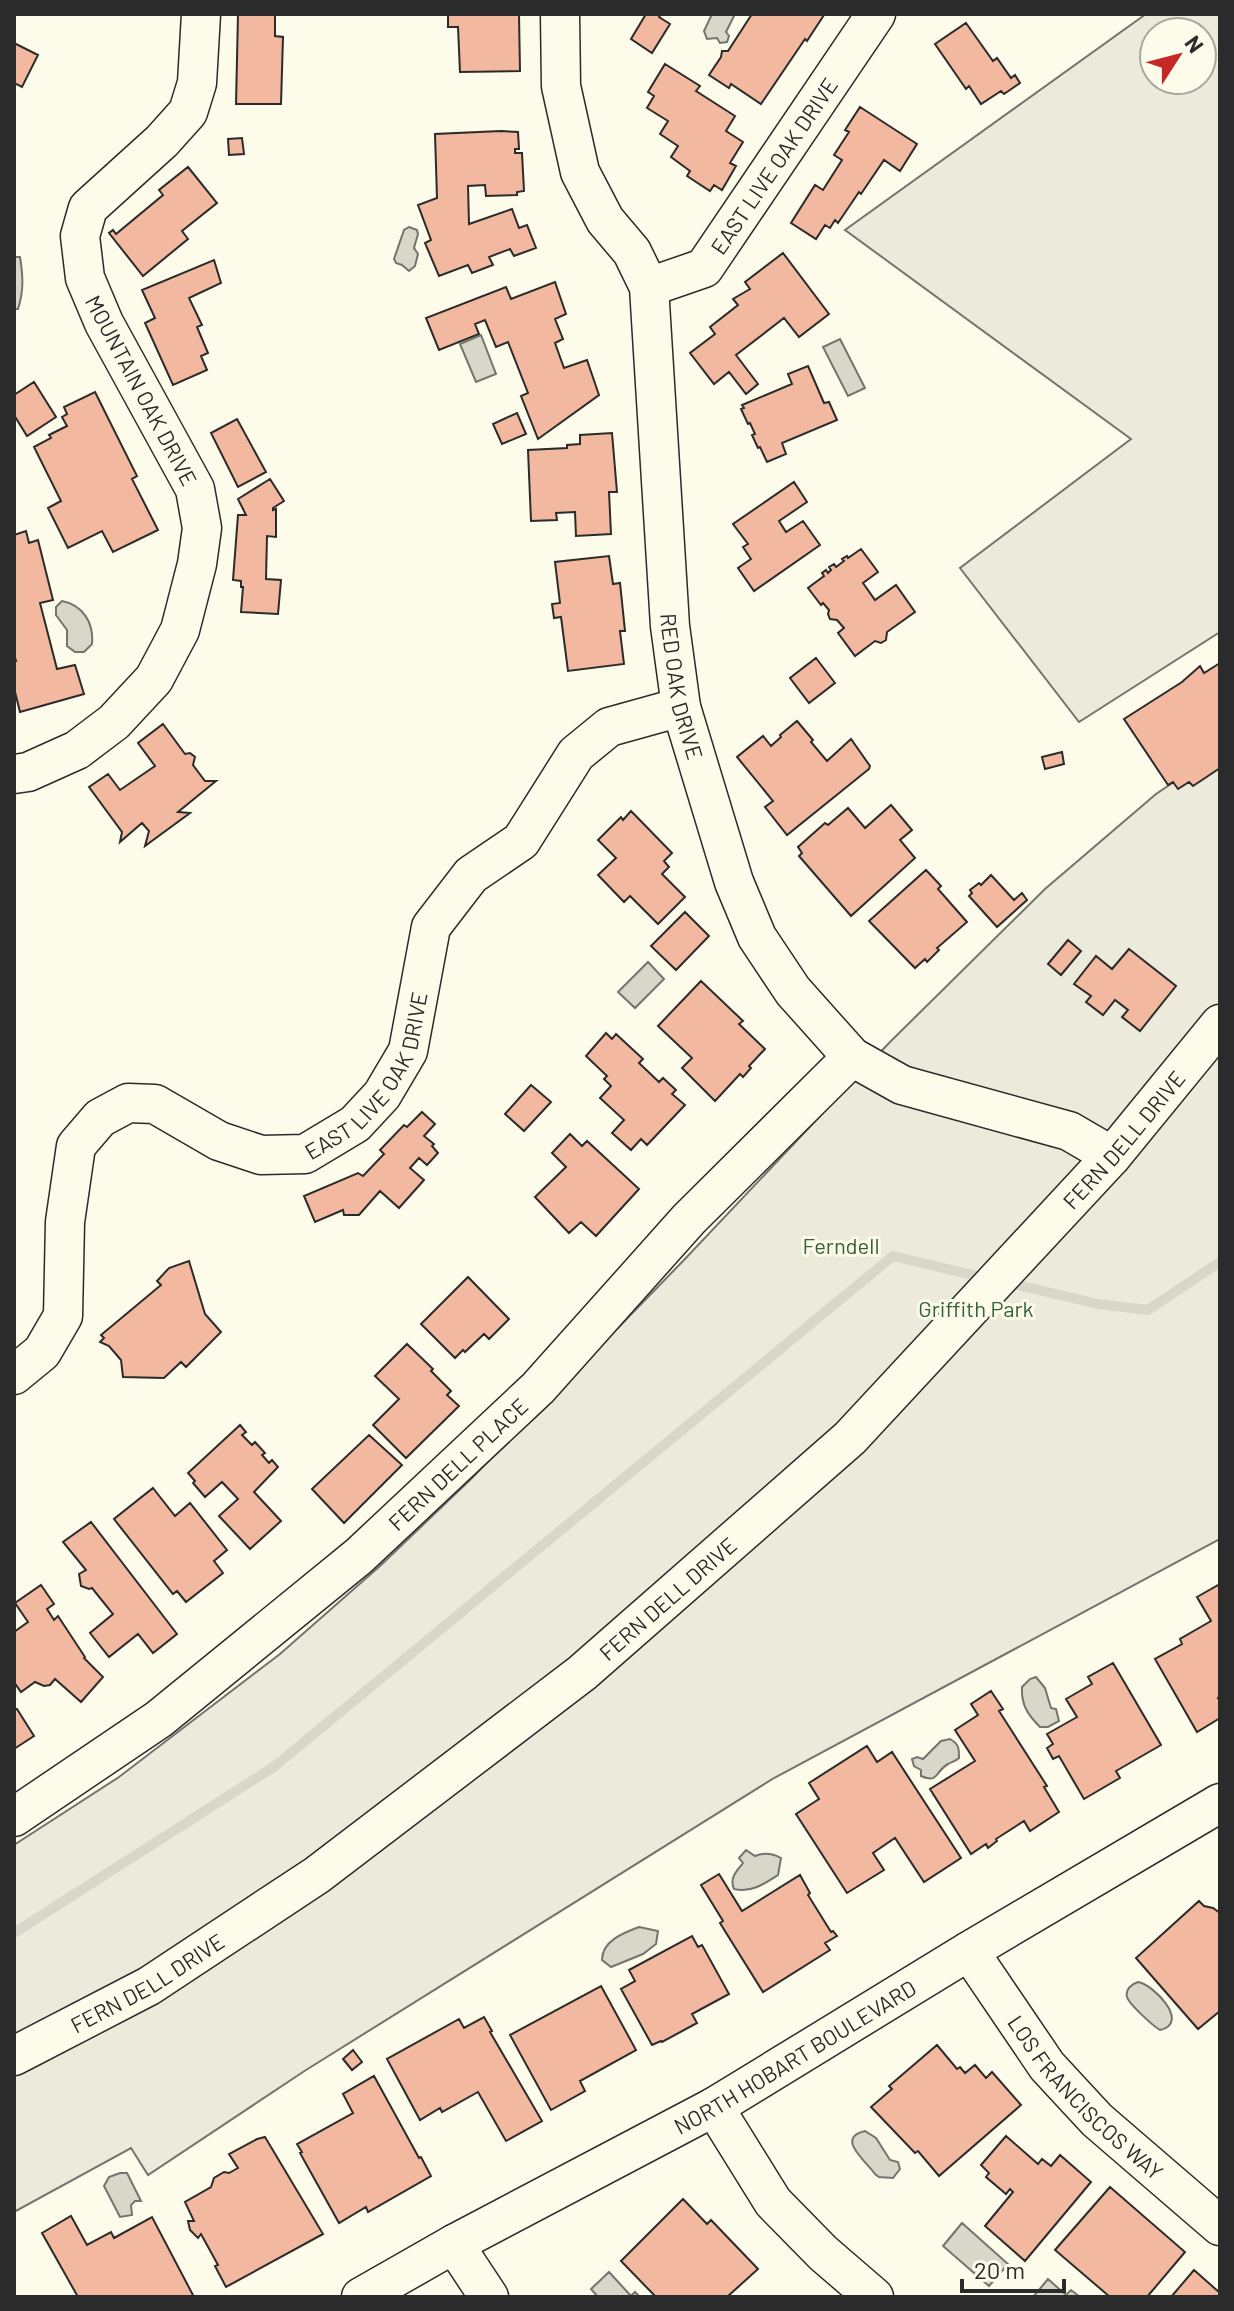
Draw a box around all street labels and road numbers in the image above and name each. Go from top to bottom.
street label: EAST LIVE OAK DRIVE [705,72,842,259]
street label: MOUNTAIN OAK DRIVE [81,290,203,490]
street label: RED OAK DRIVE [656,612,709,762]
street label: EAST LIVE OAK DRIVE [300,990,432,1164]
street label: FERN DELL DRIVE [1057,1065,1190,1214]
street label: FERN DELL PLACE [382,1392,532,1535]
street label: FERN DELL DRIVE [593,1531,741,1665]
street label: FERN DELL DRIVE [66,1927,229,2038]
street label: NORTH HOBART BOULEVARD [669,1974,920,2139]
street label: LOS FRANCISCOS WAY [1003,2010,1169,2184]

